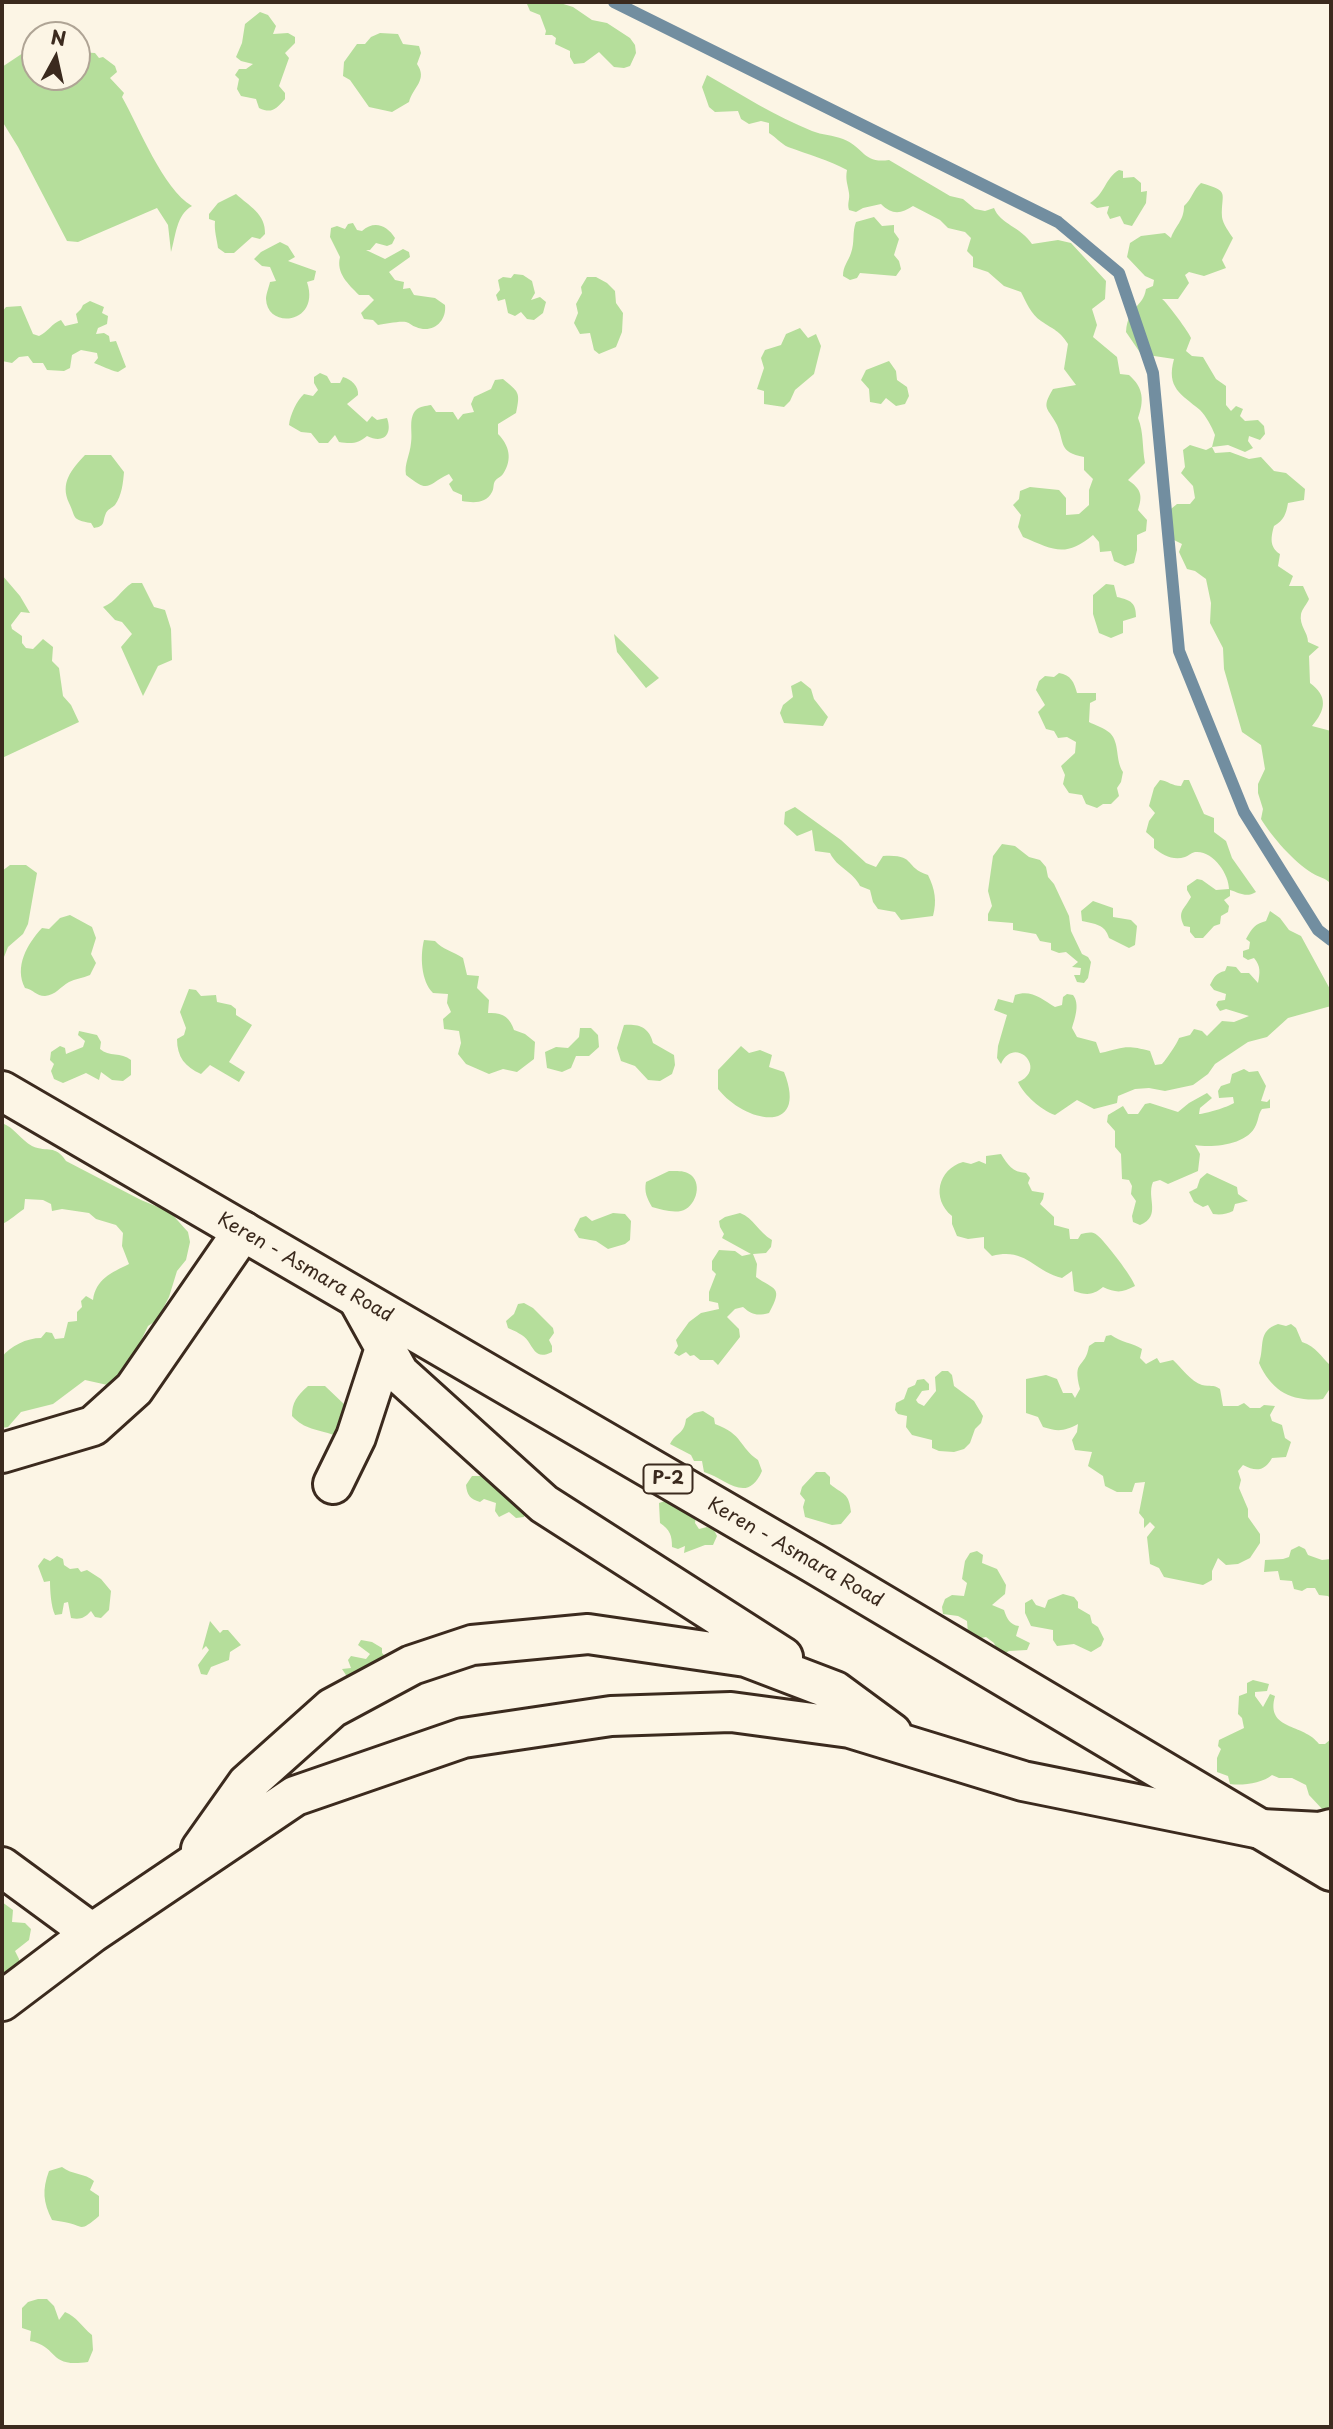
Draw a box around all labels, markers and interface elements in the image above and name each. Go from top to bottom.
north arrow [21,21,91,91]
text: N [49,22,68,52]
street label: Keren - Asmara Road [213,1208,397,1328]
road number: P-2 [644,1464,692,1494]
street label: Keren - Asmara Road [703,1493,887,1613]

